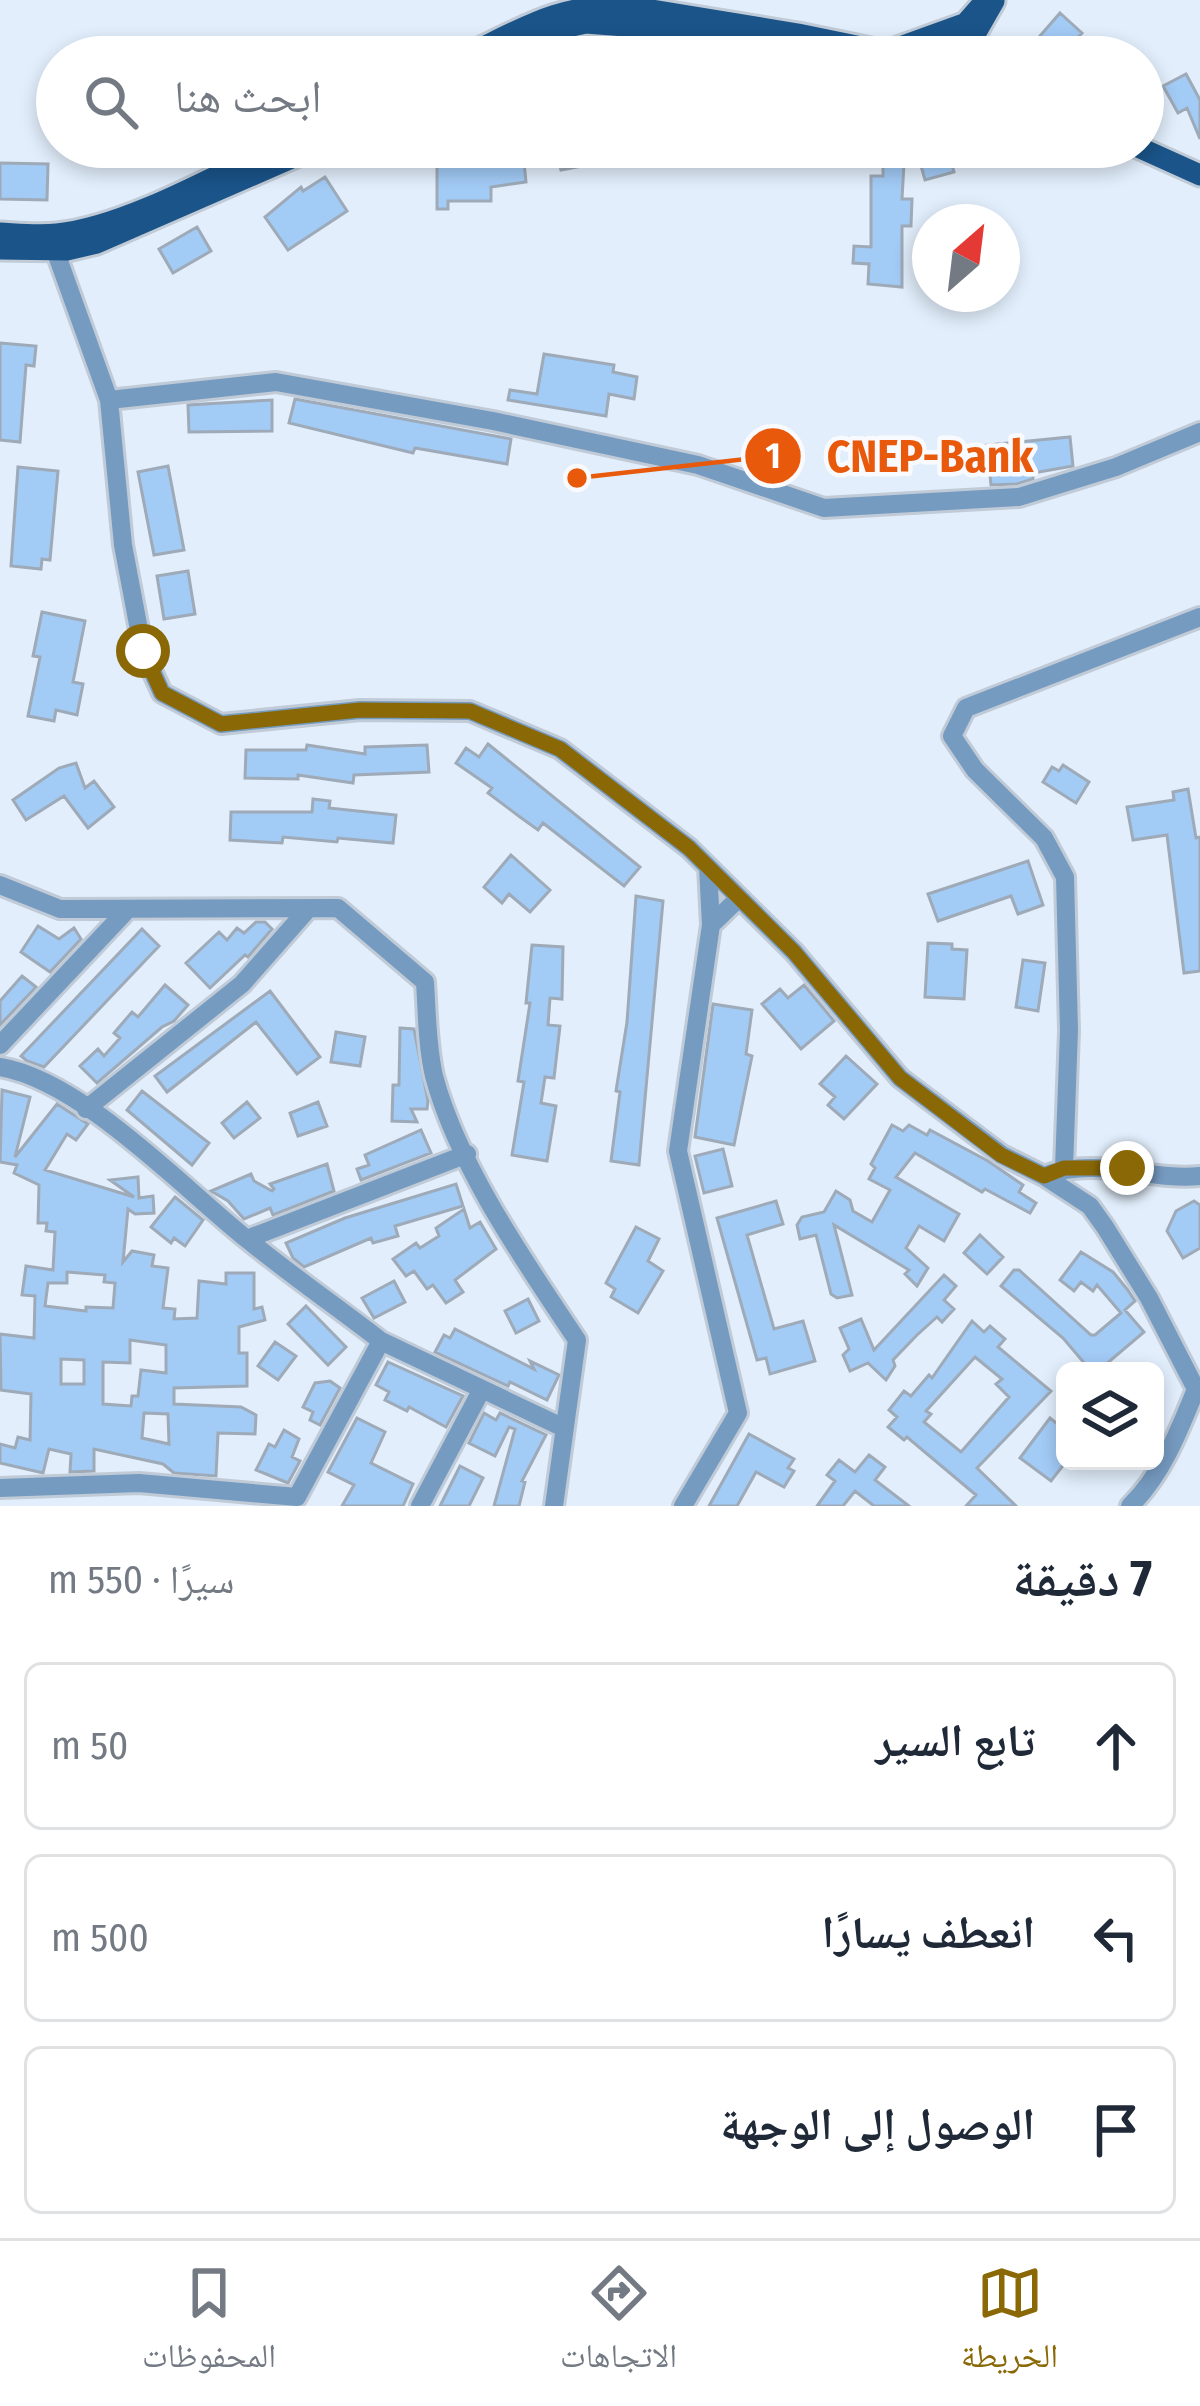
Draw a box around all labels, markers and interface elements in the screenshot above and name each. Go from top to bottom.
search box [36,36,1164,168]
icon: search [78,69,144,135]
text: ابحث هنا [174,70,322,124]
north arrow [912,204,1020,312]
callout: CNEP-Bank [743,415,1058,496]
text: CNEP-Bank [827,430,1034,484]
text: 1 [765,434,781,478]
route start [116,624,170,678]
route end [1100,1141,1154,1195]
map controls [1056,1362,1164,1470]
button: layers [1056,1362,1164,1470]
text: 7 دقيقة [1013,1548,1152,1610]
text: سيرًا · 550 m [48,1557,234,1603]
icon: ahead [1083,1713,1149,1779]
text: تابع السير [876,1714,1035,1768]
text: 50 m [51,1723,128,1769]
icon: left [1083,1905,1149,1971]
text: انعطف يسارًا [822,1906,1035,1960]
text: 500 m [51,1915,149,1961]
icon: arrive [1083,2097,1149,2163]
text: الوصول إلى الوجهة [720,2098,1035,2152]
tab: المحفوظات [142,2260,276,2388]
tab: الاتجاهات [560,2260,677,2388]
tab: الخريطة [961,2260,1058,2388]

